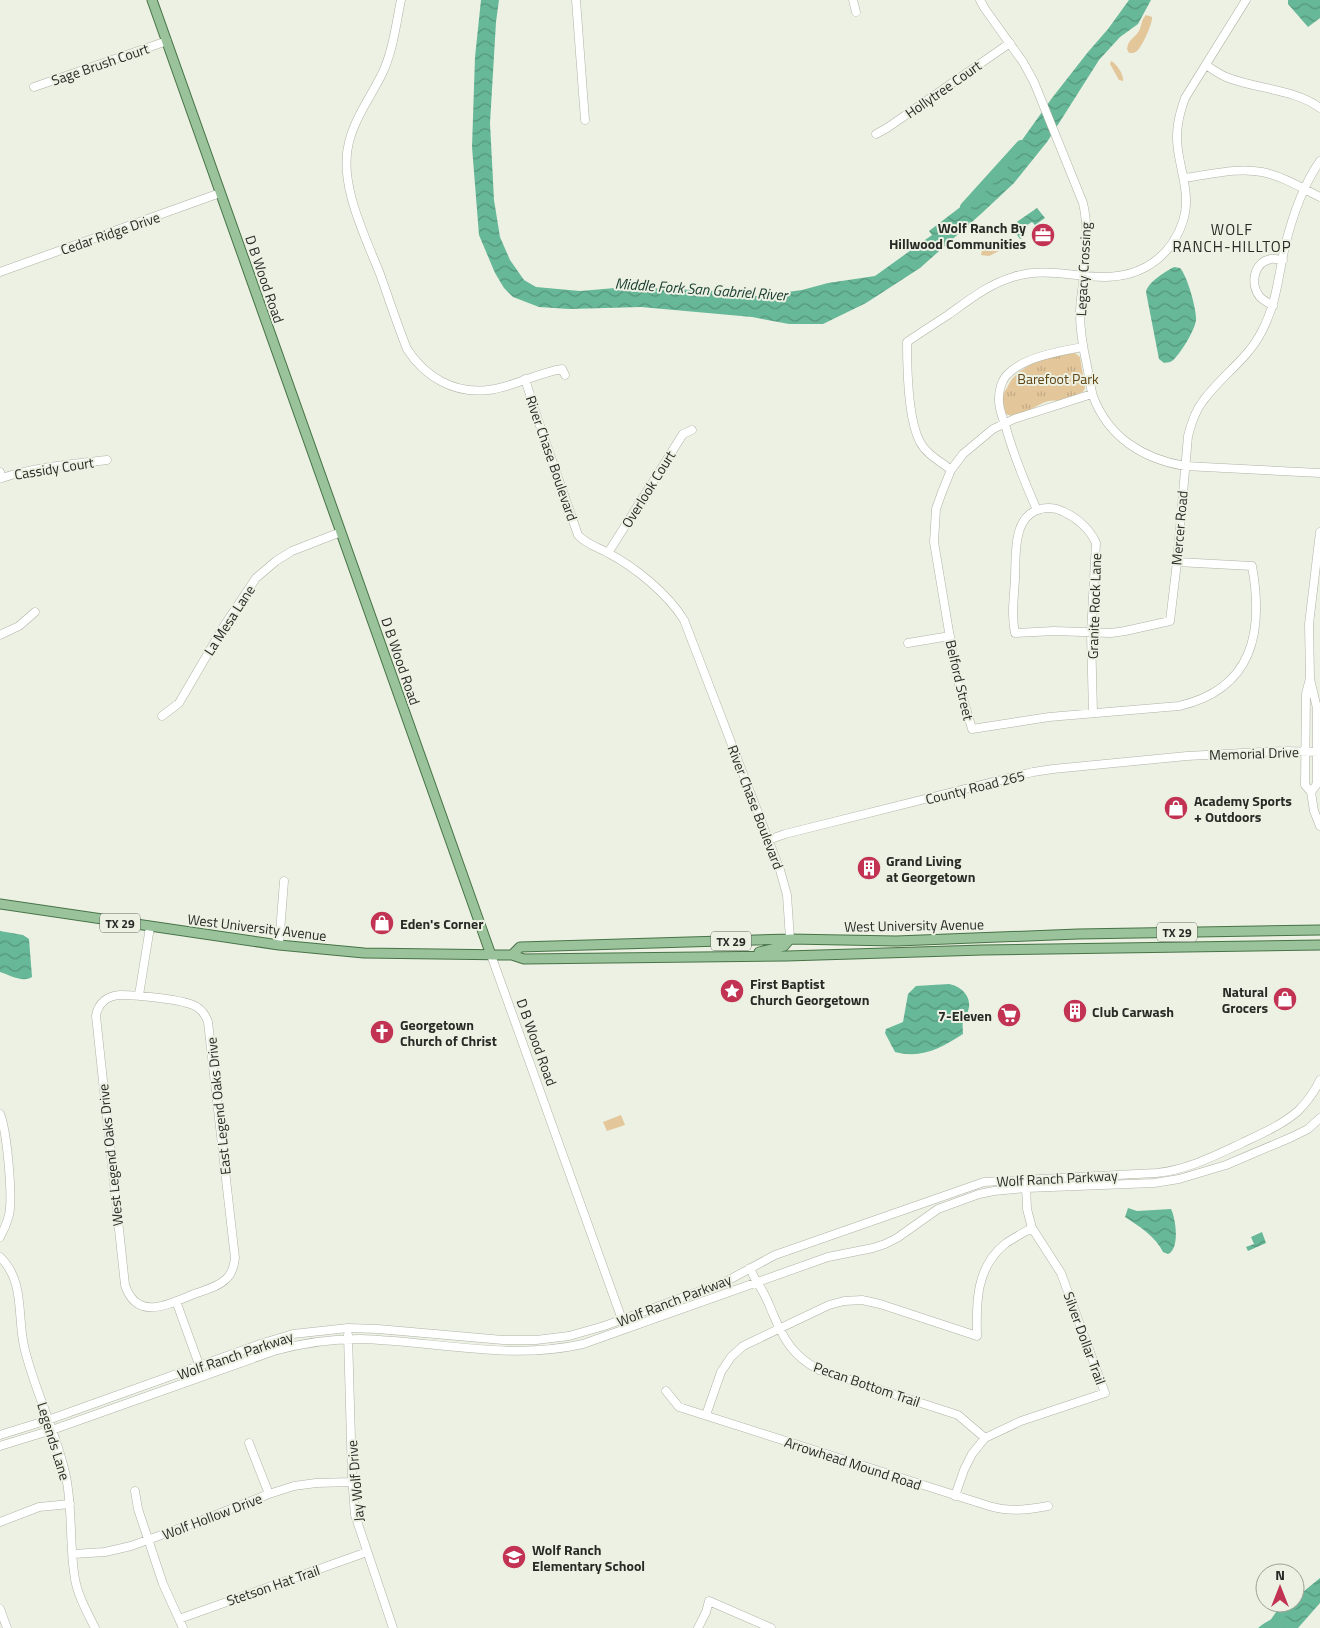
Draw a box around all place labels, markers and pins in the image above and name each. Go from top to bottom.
place label: Wolf Ranch By Hillwood Communities [889,217,1026,254]
office icon: Wolf Ranch By Hillwood Communities [1030,222,1056,248]
place label: Academy Sports + Outdoors [1194,790,1292,827]
shop icon: Academy Sports + Outdoors [1163,795,1189,821]
place label: Grand Living at Georgetown [886,850,975,887]
building icon: Grand Living at Georgetown [856,855,882,881]
shop icon: Eden's Corner [369,910,395,936]
place label: Eden's Corner [400,913,483,934]
place label: First Baptist Church Georgetown [750,973,869,1010]
place icon: First Baptist Church Georgetown [719,978,745,1004]
place label: Natural Grocers [1222,981,1268,1018]
shop icon: Natural Grocers [1272,986,1298,1012]
building icon: Club Carwash [1062,998,1088,1024]
place label: Club Carwash [1092,1001,1174,1022]
supermarket icon: 7-Eleven [996,1002,1022,1028]
place label: 7-Eleven [938,1005,992,1026]
place label: Georgetown Church of Christ [400,1014,497,1051]
church icon: Georgetown Church of Christ [369,1019,395,1045]
place label: Wolf Ranch Elementary School [532,1539,645,1576]
school or university icon: Wolf Ranch Elementary School [501,1544,527,1570]

